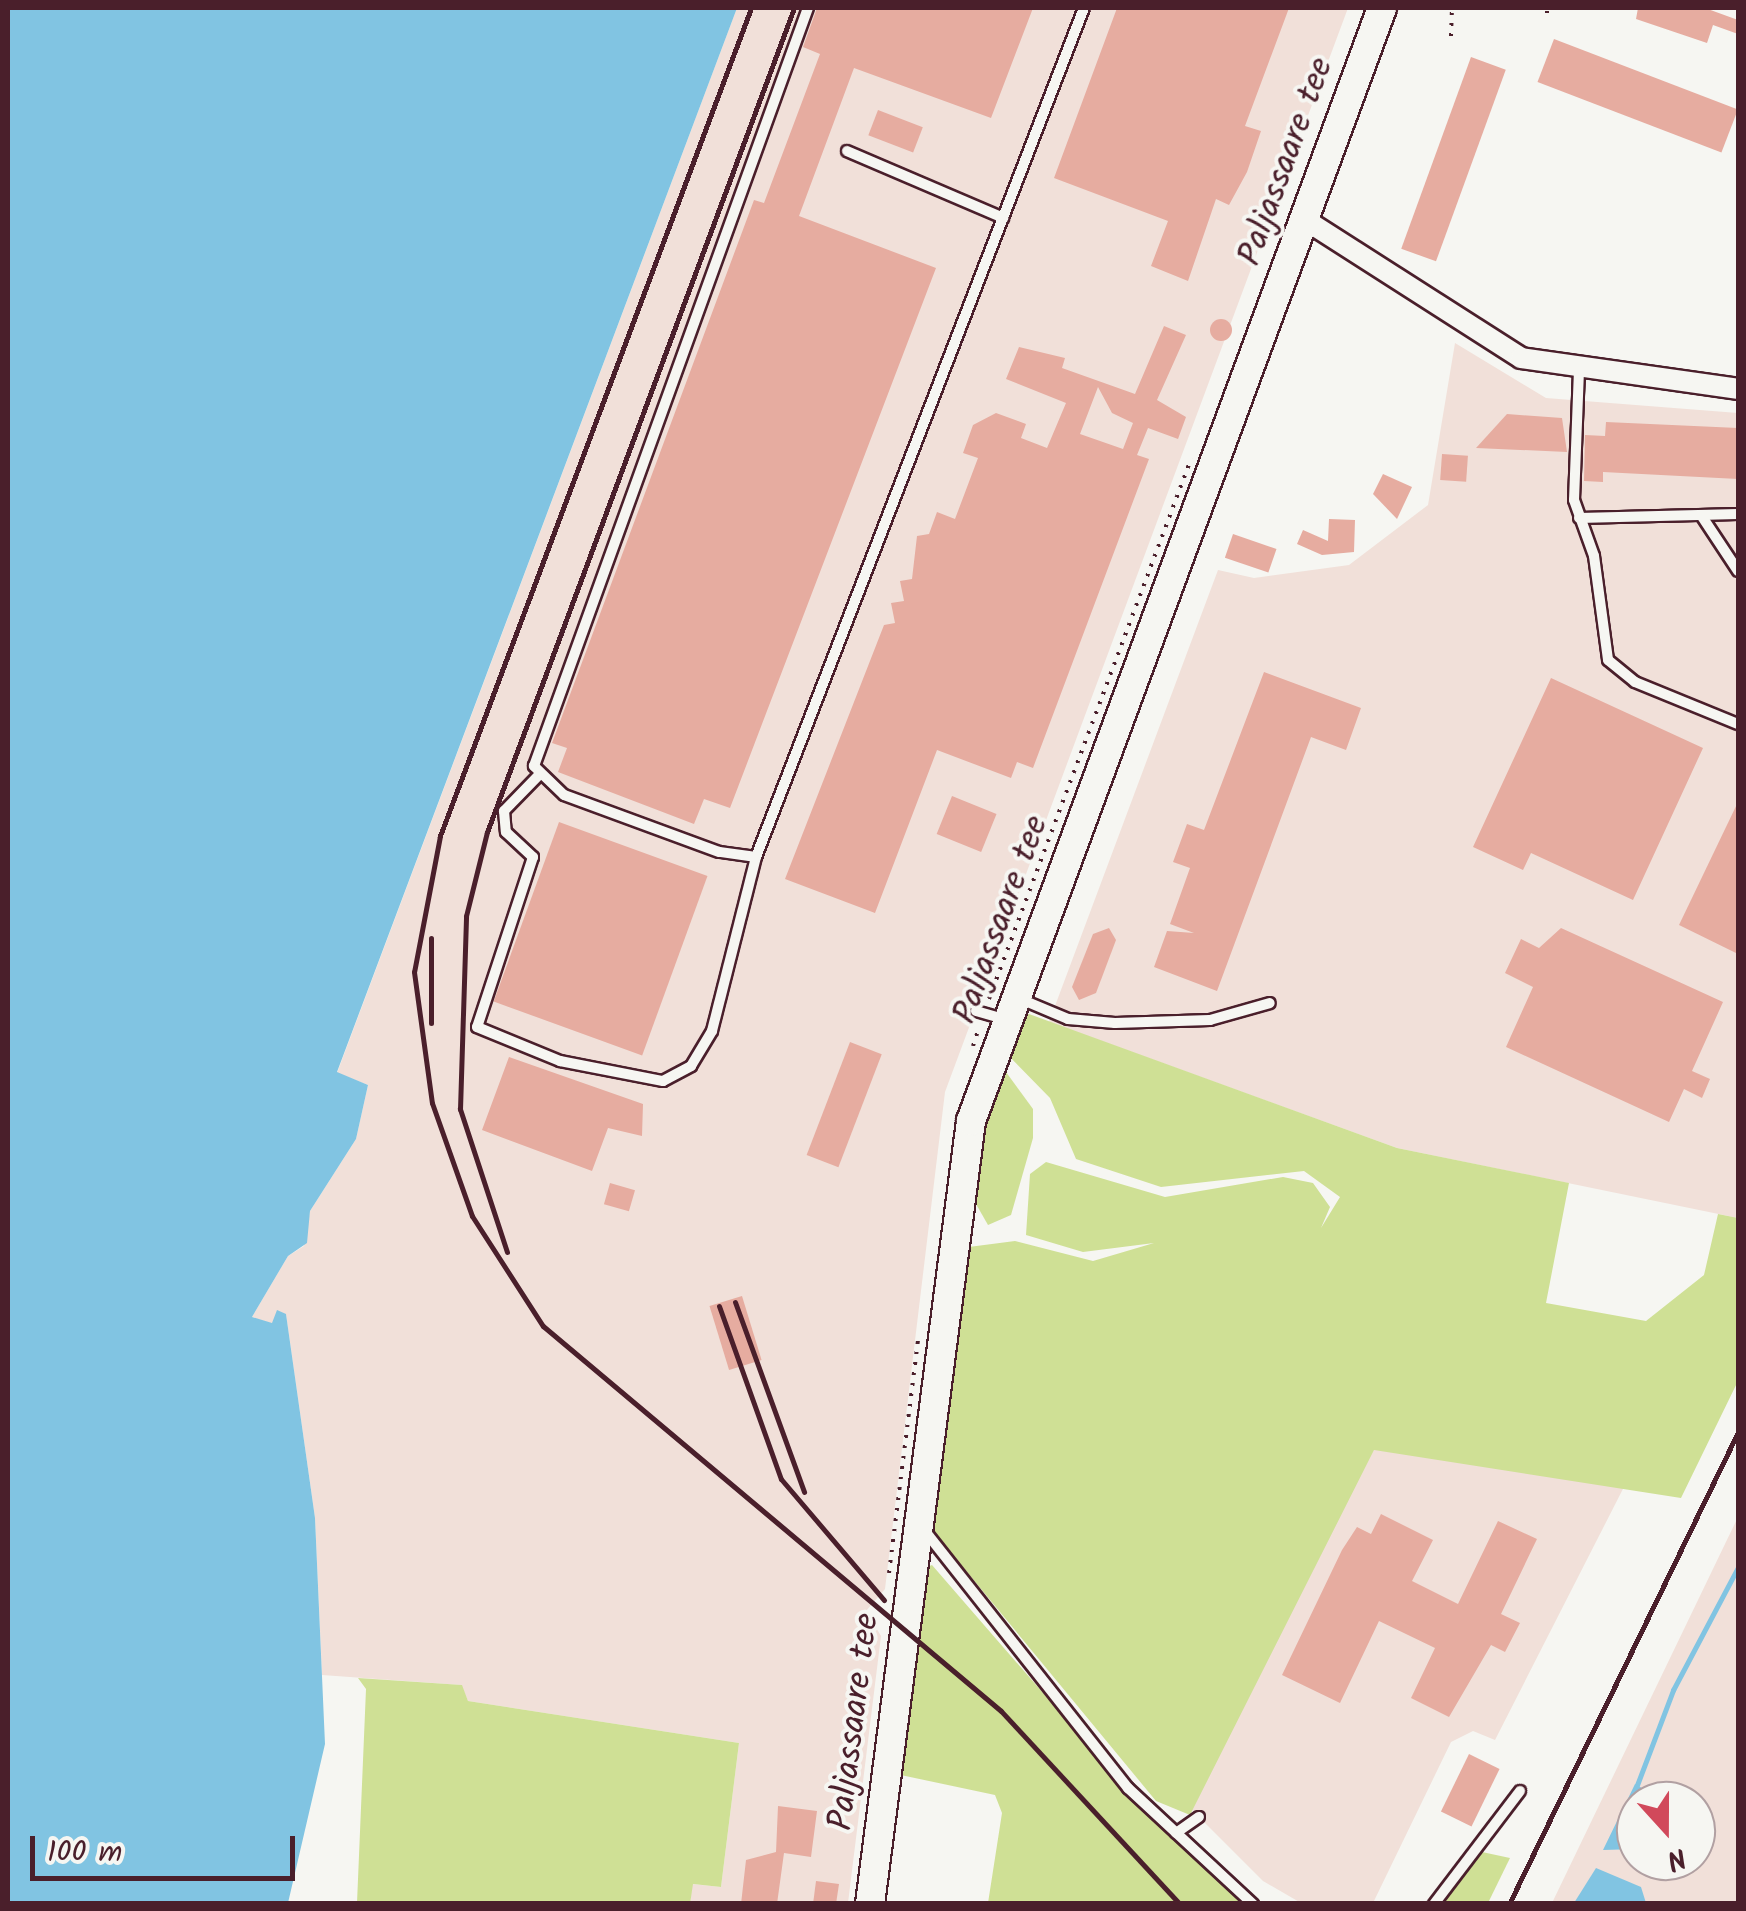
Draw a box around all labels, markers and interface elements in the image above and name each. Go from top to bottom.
street label: Paljassaare tee [1230,52,1344,272]
street label: Paljassaare tee [945,810,1059,1030]
street label: Paljassaare tee [821,1611,889,1833]
north arrow [1616,1781,1716,1881]
scale bar [35,1816,300,1878]
text: 100 m [47,1829,122,1877]
text: N [1660,1833,1693,1882]

